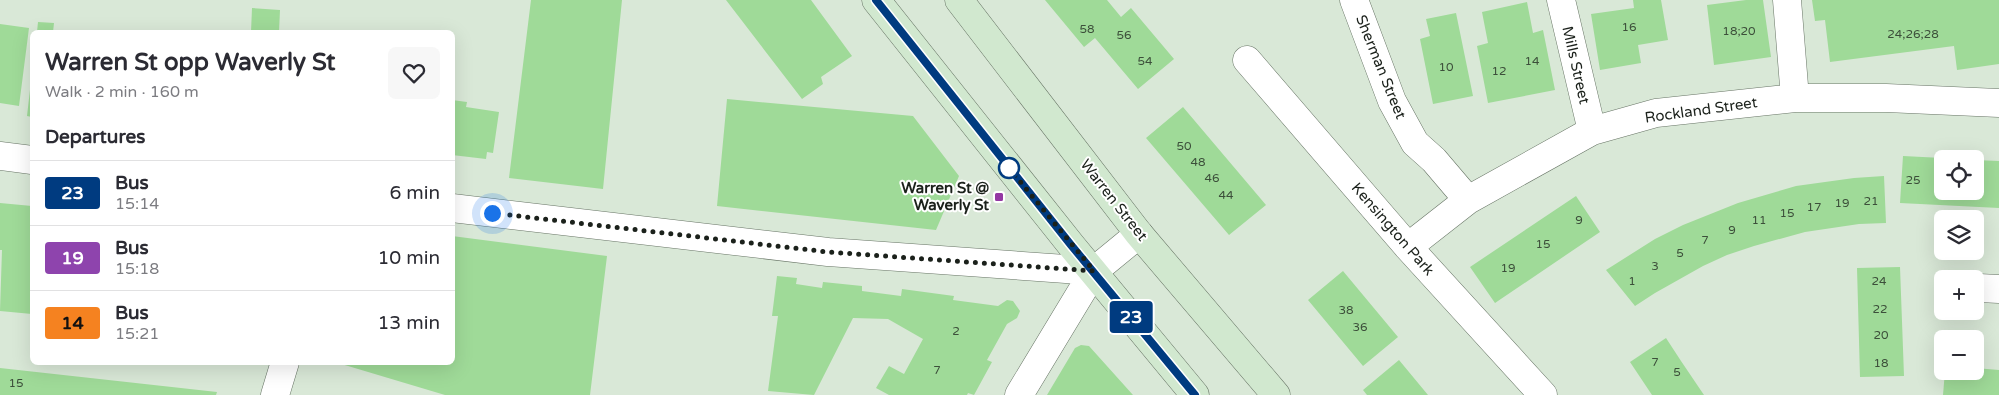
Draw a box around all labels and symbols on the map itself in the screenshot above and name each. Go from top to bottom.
street label: Sherman Street [1352,12,1410,122]
house number: 16 [1621,20,1637,34]
house number: 58 [1079,22,1095,36]
street label: Mills Street [1558,24,1594,106]
house number: 18;20 [1722,24,1756,38]
house number: 24;26;28 [1887,27,1939,41]
house number: 56 [1116,28,1132,42]
house number: 54 [1137,54,1153,68]
house number: 14 [1524,54,1540,68]
house number: 10 [1438,60,1454,74]
house number: 12 [1491,64,1507,78]
street label: Rockland Street [1644,93,1759,127]
house number: 50 [1176,139,1192,153]
house number: 48 [1190,155,1206,169]
street label: Warren Street [1077,156,1152,245]
unlabelled marker [998,157,1020,179]
house number: 46 [1204,171,1220,185]
house number: 25 [1905,173,1921,187]
place label: Warren St @ Waverly St [901,179,990,215]
street label: Kensington Park [1348,179,1438,279]
house number: 44 [1218,188,1234,202]
marker: Warren St @ Waverly St [993,191,1005,203]
house number: 21 [1863,194,1879,208]
house number: 19 [1834,196,1850,210]
house number: 17 [1806,200,1822,214]
your location [480,201,505,226]
house number: 15 [1779,206,1795,220]
house number: 9 [1575,213,1583,227]
house number: 11 [1751,213,1767,227]
house number: 9 [1728,223,1736,237]
house number: 7 [1701,233,1709,247]
house number: 15 [1535,237,1551,251]
house number: 5 [1676,246,1684,260]
house number: 3 [1651,259,1659,273]
house number: 19 [1500,261,1516,275]
house number: 1 [1628,274,1636,288]
house number: 24 [1871,274,1887,288]
line badge: 23 [1108,301,1154,333]
house number: 22 [1872,302,1888,316]
house number: 38 [1338,303,1354,317]
house number: 36 [1352,320,1368,334]
house number: 2 [952,324,960,338]
house number: 20 [1873,328,1889,342]
house number: 7 [1651,355,1659,369]
house number: 18 [1873,356,1889,370]
house number: 7 [933,363,941,377]
house number: 5 [1673,365,1681,379]
house number: 15 [8,376,24,390]

